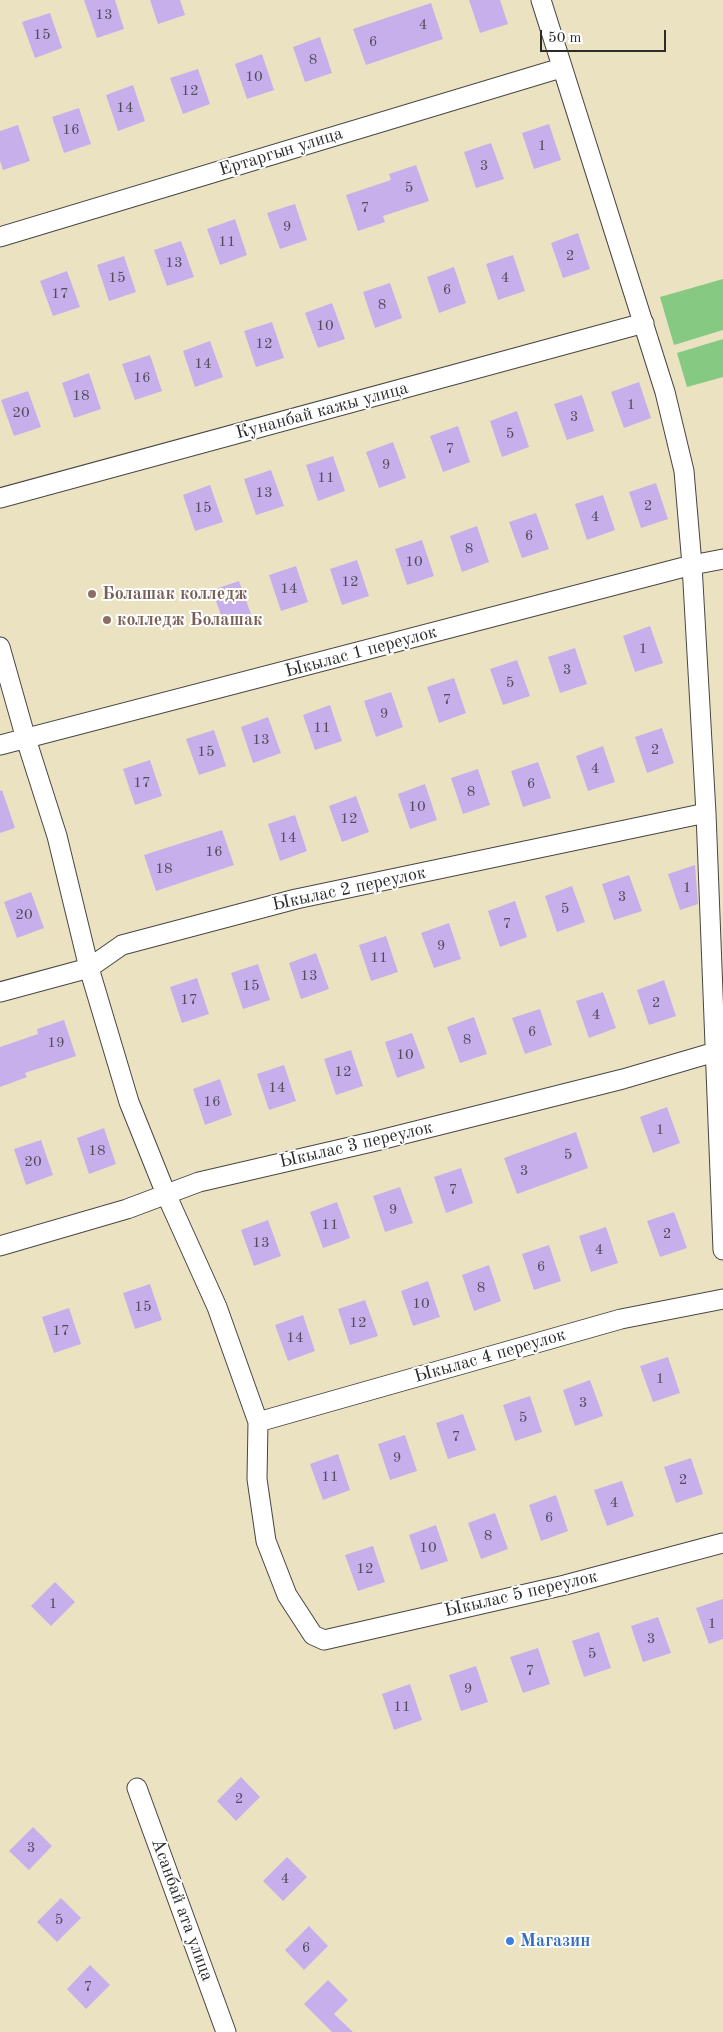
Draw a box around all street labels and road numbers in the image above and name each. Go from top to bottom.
street label: Ертаргын улица [217,123,345,181]
street label: Кунанбай кажы улица [233,378,411,444]
street label: Ыкылас 1 переулок [283,621,439,683]
street label: Ыкылас 2 переулок [270,862,428,916]
street label: Ыкылас 3 переулок [277,1117,435,1173]
street label: Ыкылас 4 переулок [412,1324,568,1388]
street label: Ыкылас 5 переулок [442,1566,600,1622]
street label: Асанбай ата улица [146,1836,218,1984]

